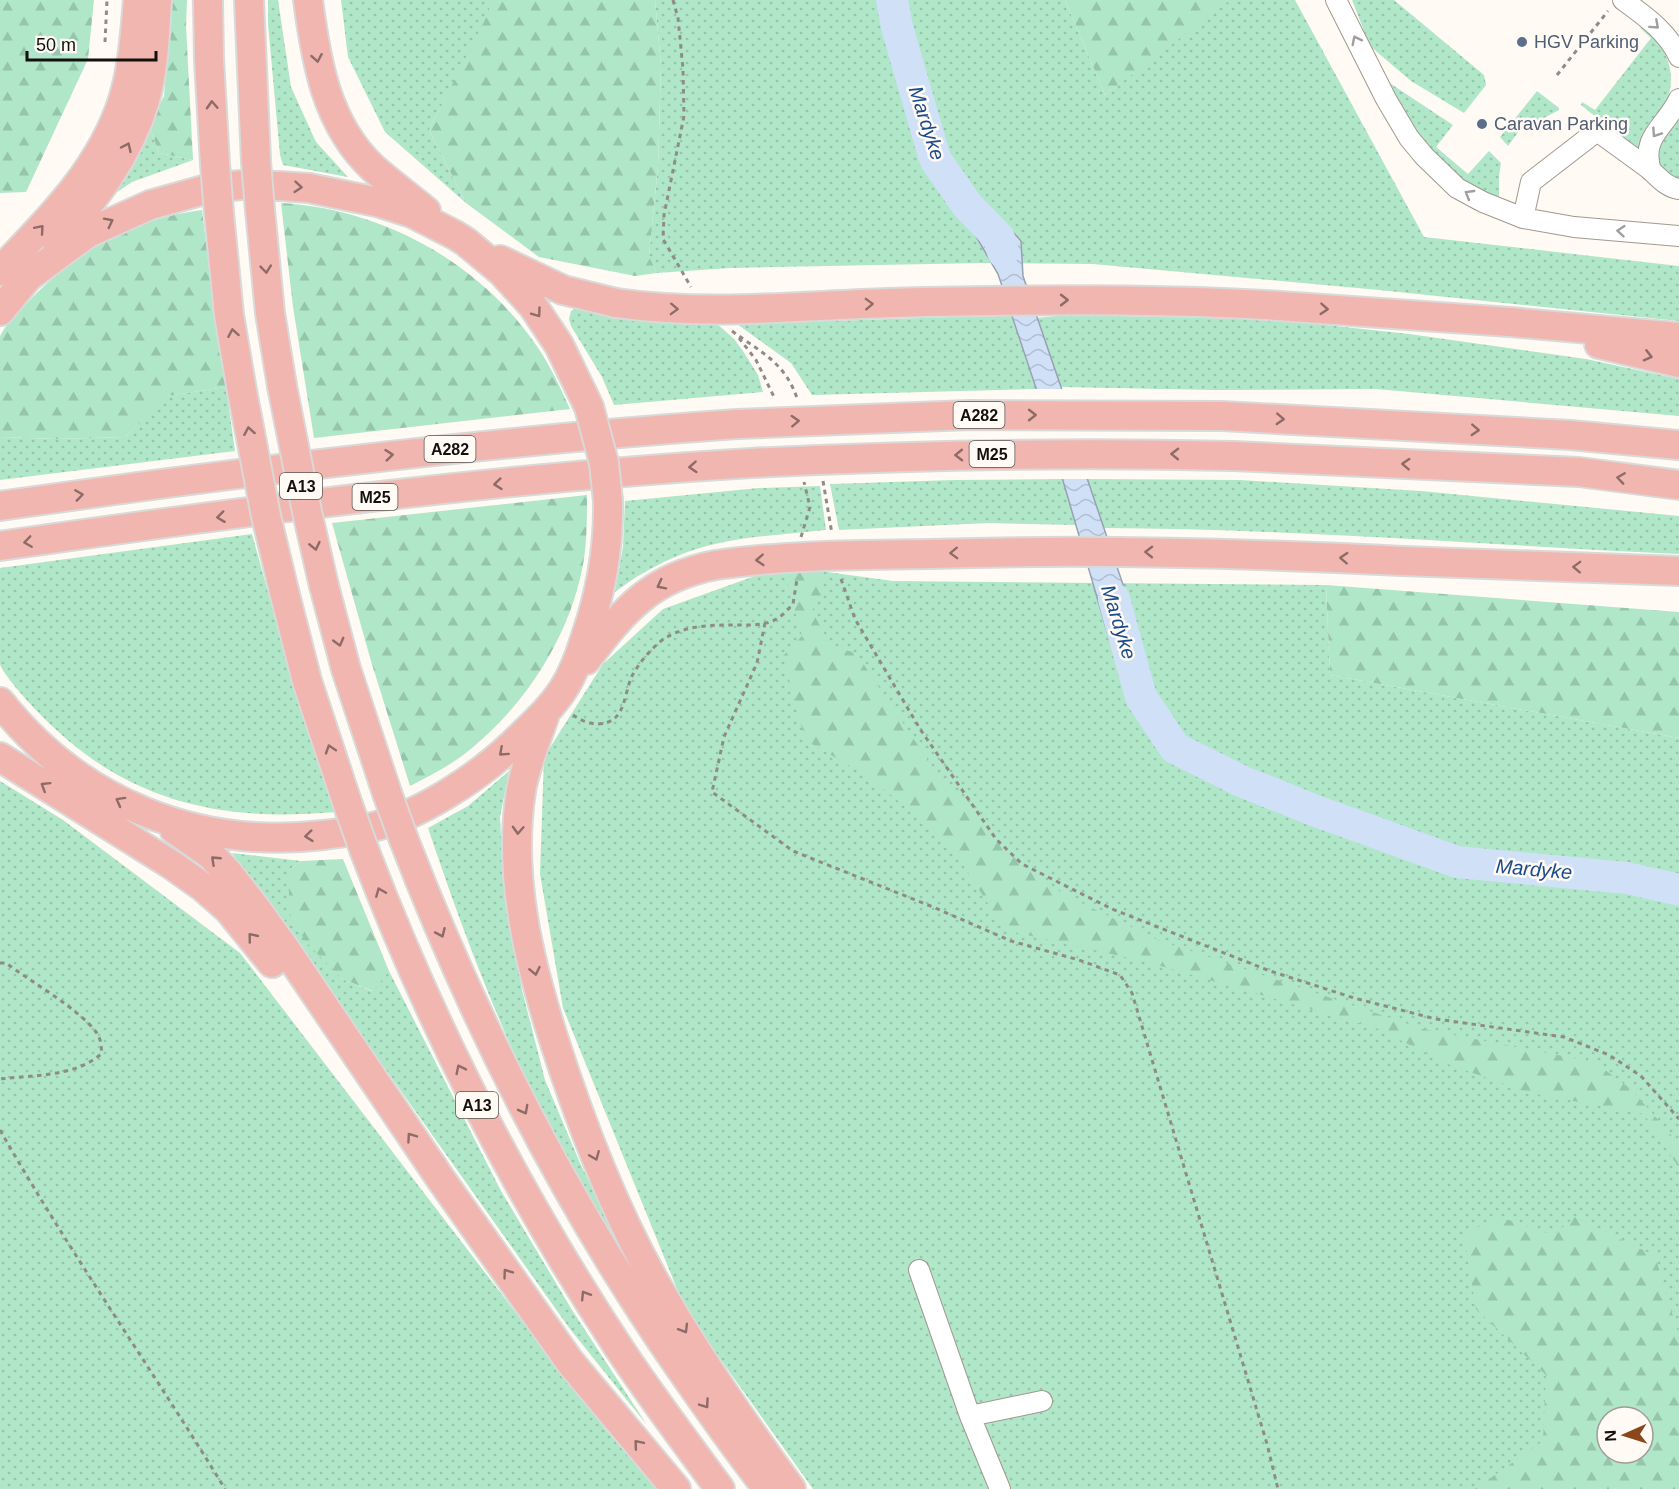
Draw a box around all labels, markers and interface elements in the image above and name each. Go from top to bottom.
one-way arrow [1648,18,1659,29]
scale bar [27,24,156,62]
place label: HGV Parking [1534,32,1639,52]
text: 50 m [36,35,76,55]
one-way arrow [1352,35,1363,46]
marker: HGV Parking [1515,35,1529,49]
one-way arrow [311,53,323,62]
water label: Mardyke [905,83,949,163]
one-way arrow [205,101,218,110]
place label: Caravan Parking [1494,114,1628,134]
marker: Caravan Parking [1475,117,1489,131]
one-way arrow [1652,126,1663,137]
one-way arrow [119,143,131,154]
one-way arrow [294,180,303,193]
one-way arrow [1465,190,1475,202]
one-way arrow [103,218,114,230]
one-way arrow [33,225,44,235]
one-way arrow [1616,225,1625,238]
one-way arrow [259,264,272,273]
one-way arrow [1059,294,1068,306]
one-way arrow [864,298,873,311]
one-way arrow [1319,302,1328,315]
one-way arrow [669,303,678,316]
one-way arrow [530,306,541,317]
one-way arrow [227,328,239,338]
one-way arrow [1643,348,1653,361]
road number: A282 [954,402,1004,428]
one-way arrow [1028,409,1037,421]
one-way arrow [1276,413,1285,426]
one-way arrow [791,415,800,428]
one-way arrow [1470,423,1479,436]
one-way arrow [244,426,256,436]
road number: A282 [424,436,476,462]
road number: M25 [970,441,1014,467]
one-way arrow [1170,448,1179,461]
one-way arrow [384,449,393,462]
one-way arrow [954,449,963,461]
one-way arrow [1401,457,1410,470]
one-way arrow [688,460,697,473]
one-way arrow [1616,472,1626,484]
road number: A13 [280,473,322,499]
one-way arrow [494,477,503,490]
road number: M25 [352,484,398,510]
one-way arrow [74,489,83,501]
one-way arrow [217,510,226,522]
one-way arrow [23,536,33,548]
one-way arrow [307,541,320,551]
one-way arrow [1145,546,1154,558]
one-way arrow [950,547,959,559]
one-way arrow [1340,551,1349,564]
one-way arrow [755,554,764,567]
one-way arrow [1573,561,1582,573]
one-way arrow [657,578,667,589]
water label: Mardyke [1097,582,1141,662]
one-way arrow [332,636,344,647]
one-way arrow [325,744,337,755]
one-way arrow [499,745,510,756]
one-way arrow [41,781,51,793]
one-way arrow [116,797,126,808]
one-way arrow [512,825,525,835]
one-way arrow [304,829,313,842]
water label: Mardyke [1495,855,1573,883]
one-way arrow [212,857,223,868]
one-way arrow [375,887,387,898]
one-way arrow [434,927,446,938]
one-way arrow [249,933,260,944]
one-way arrow [528,965,541,975]
one-way arrow [455,1065,467,1076]
road number: A13 [456,1092,498,1118]
one-way arrow [517,1103,528,1114]
one-way arrow [407,1133,418,1144]
one-way arrow [588,1150,600,1161]
one-way arrow [503,1268,514,1279]
one-way arrow [581,1291,593,1301]
one-way arrow [676,1323,688,1333]
one-way arrow [698,1398,709,1409]
north arrow [1595,1405,1655,1465]
text: N [1602,1430,1619,1442]
one-way arrow [635,1440,646,1451]

